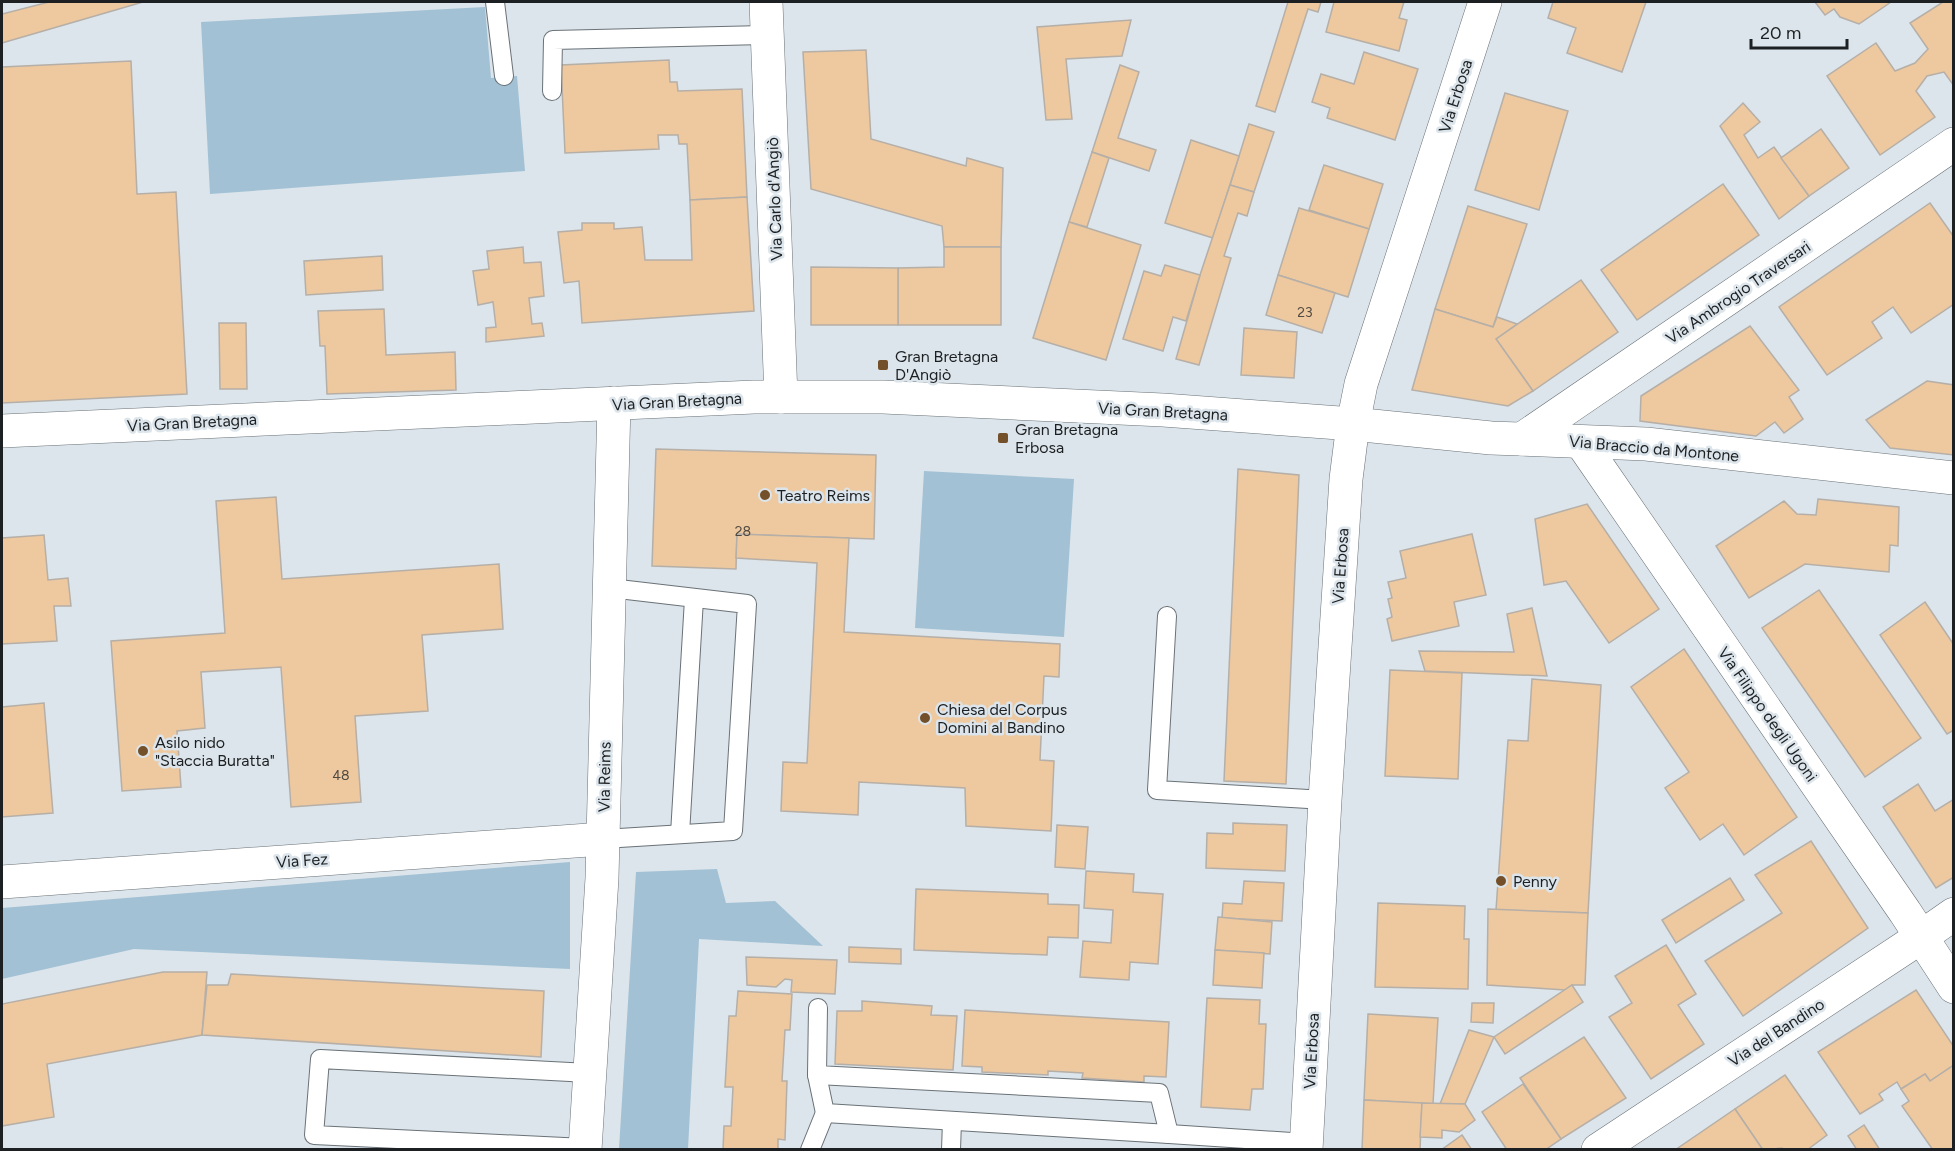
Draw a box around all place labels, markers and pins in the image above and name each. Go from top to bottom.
place label: Gran Bretagna D'Angiò [895,347,998,384]
marker: Gran Bretagna D'Angiò [876,358,890,372]
place label: Gran Bretagna Erbosa [1015,420,1118,457]
marker: Gran Bretagna Erbosa [996,431,1010,445]
place label: Teatro Reims [777,486,870,505]
marker: Teatro Reims [758,488,772,502]
place label: Chiesa del Corpus Domini al Bandino [937,700,1067,737]
marker: Chiesa del Corpus Domini al Bandino [918,711,932,725]
place label: Asilo nido "Staccia Buratta" [155,733,275,770]
marker: Asilo nido "Staccia Buratta" [136,744,150,758]
place label: Penny [1513,872,1558,891]
marker: Penny [1494,874,1508,888]

